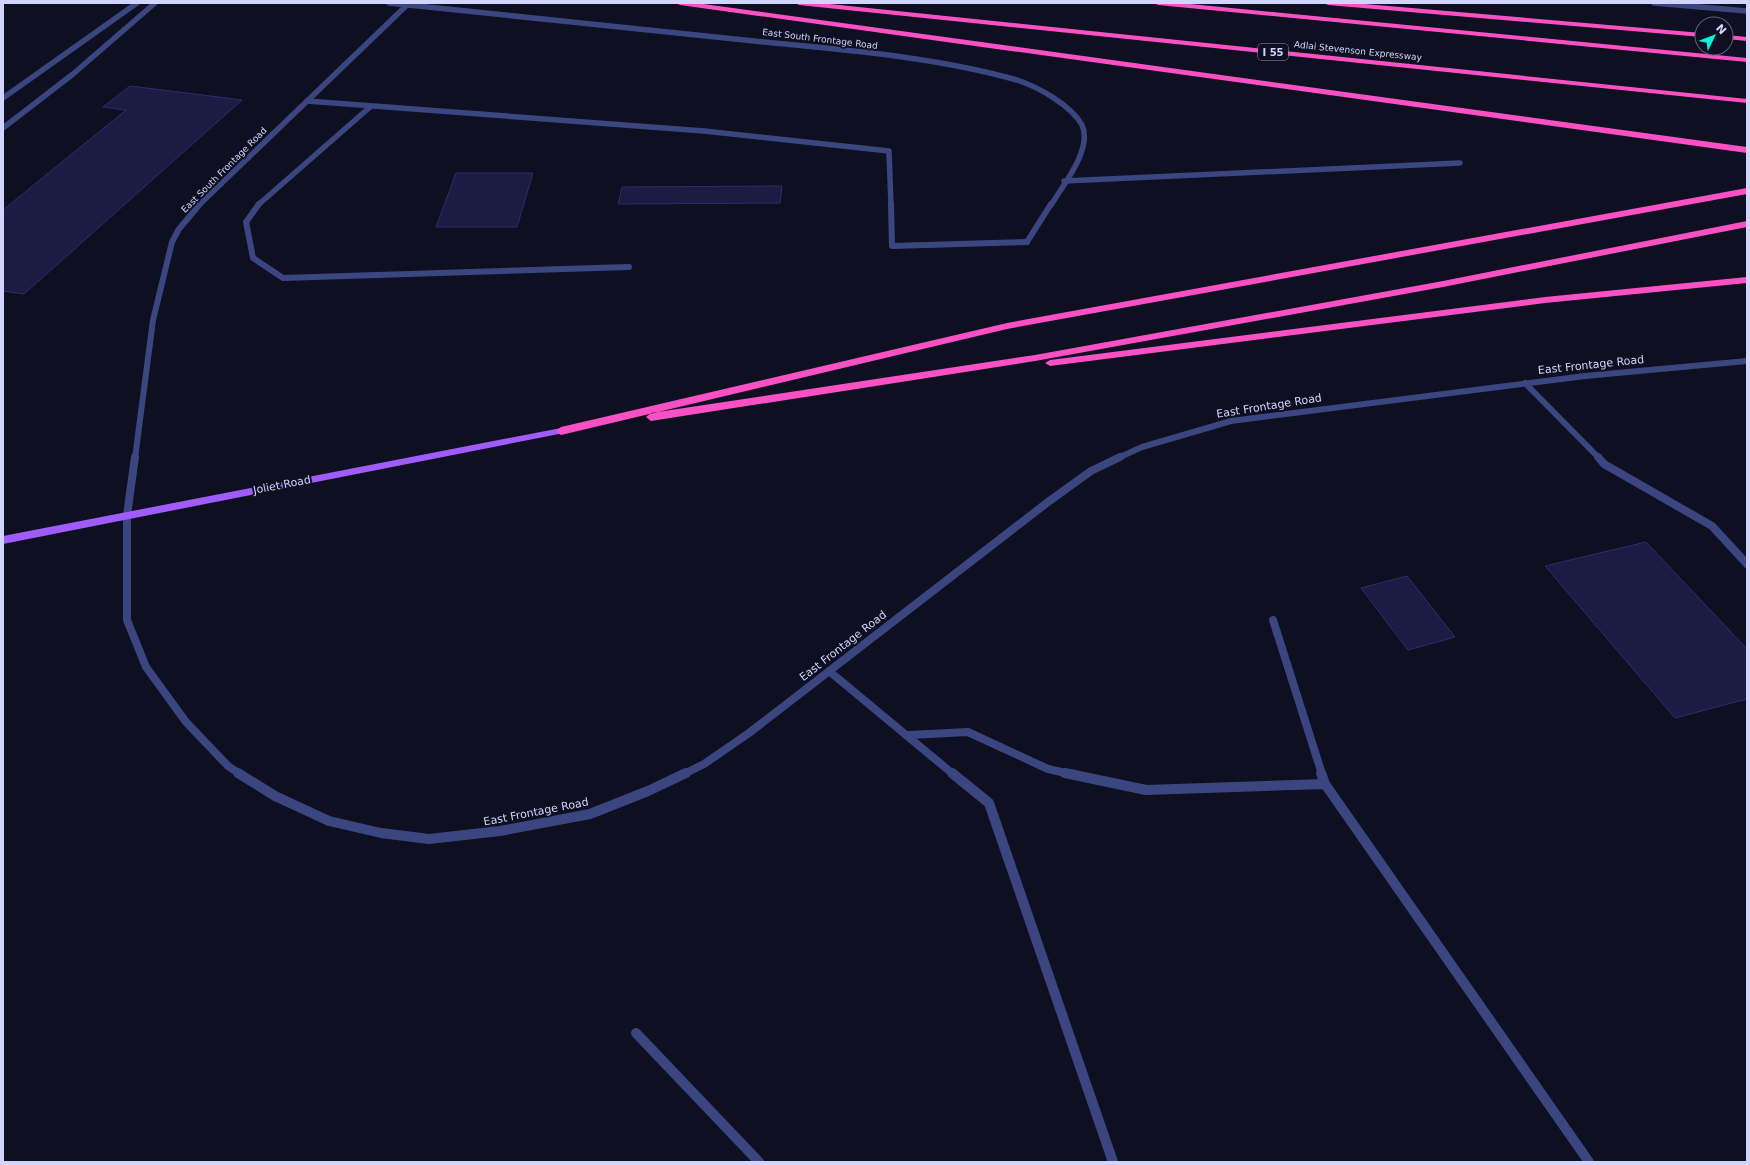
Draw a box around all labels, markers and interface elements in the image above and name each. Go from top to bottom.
north arrow [1694,16,1734,56]
text: N [1713,22,1729,37]
street label: East South Frontage Road [762,27,878,51]
street label: Adlai Stevenson Expressway [1294,39,1423,63]
road number: I 55 [1258,44,1288,60]
street label: East South Frontage Road [179,125,269,215]
street label: East Frontage Road [1537,353,1645,377]
street label: East Frontage Road [1215,391,1323,421]
street label: Joliet Road [251,473,312,497]
street label: East Frontage Road [797,608,889,684]
street label: East Frontage Road [482,795,590,829]

